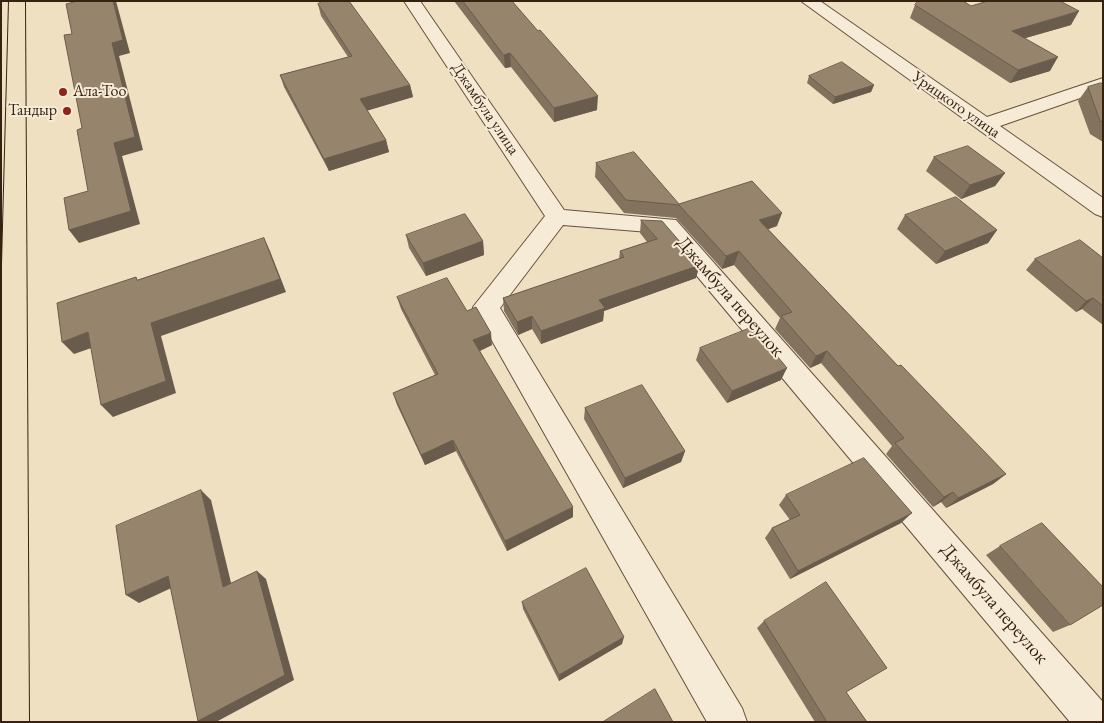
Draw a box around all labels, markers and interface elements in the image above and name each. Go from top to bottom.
street label: Джамбула улица [447,59,523,159]
street label: Урицкого улица [908,68,1004,142]
place label: Ала-Тоо [73,82,126,102]
marker: Ала-Тоо [57,86,69,98]
place label: Тандыр [8,101,57,121]
marker: Тандыр [61,105,73,117]
street label: Джамбула переулок [671,232,789,362]
street label: Джамбула переулок [935,539,1053,669]

